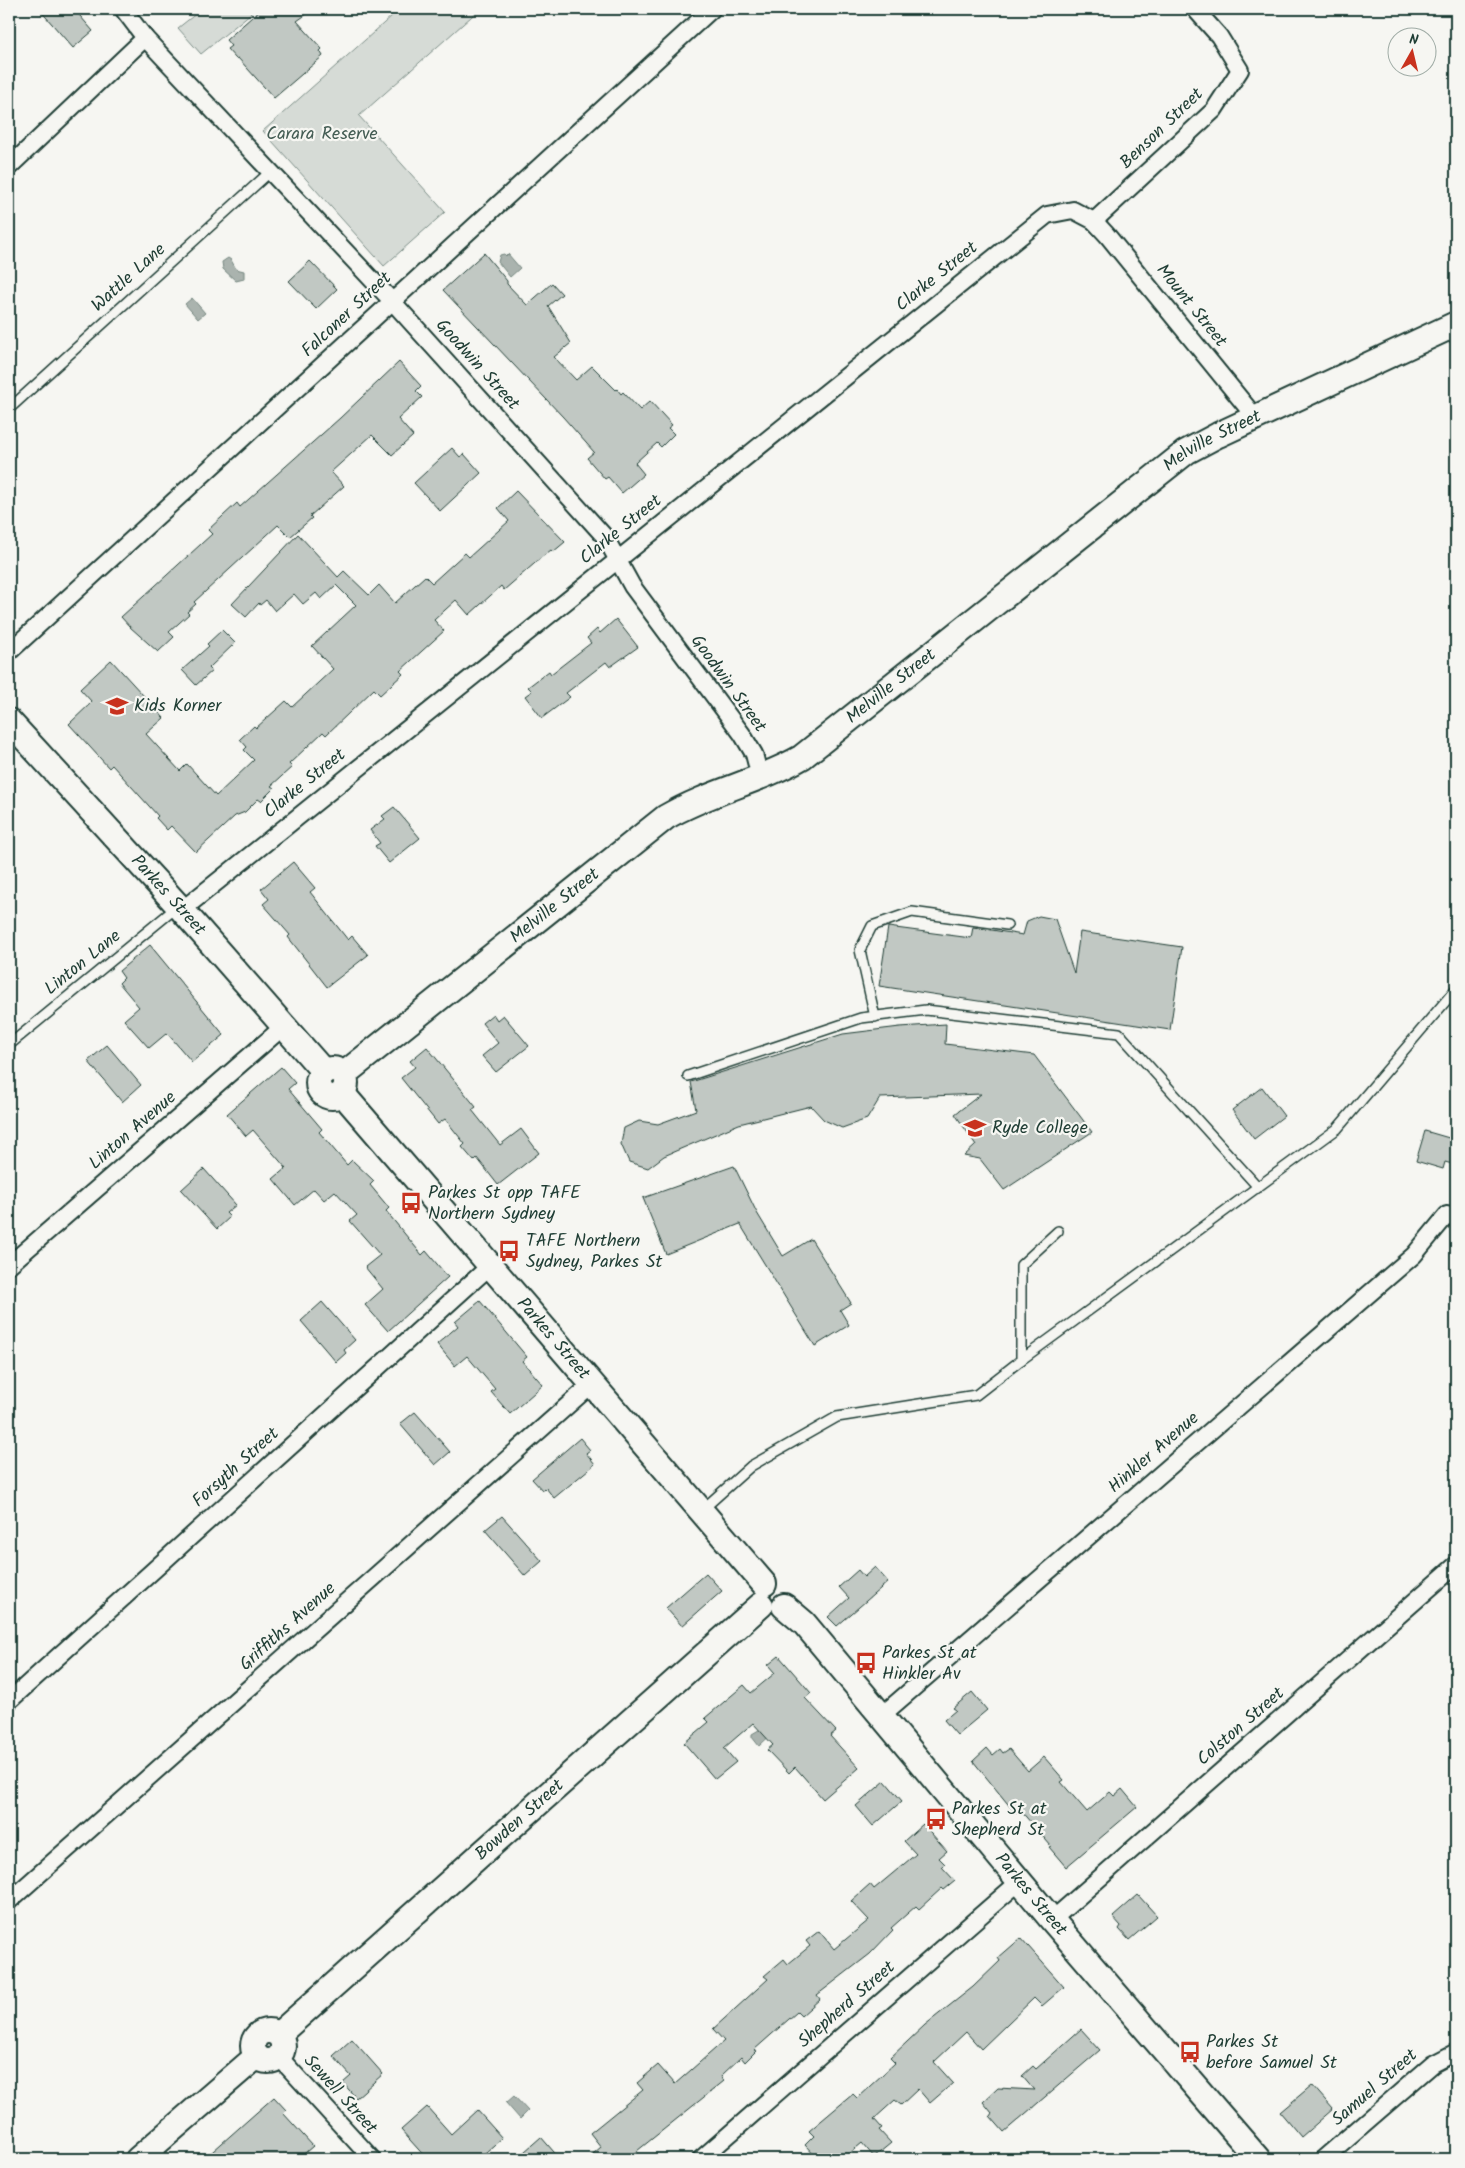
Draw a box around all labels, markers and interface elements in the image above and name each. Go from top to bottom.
north arrow [1388,28,1438,78]
text: N [1408,29,1420,52]
street label: Benson Street [1113,81,1211,177]
park label: Carara Reserve [266,120,378,149]
street label: Clarke Street [889,234,985,319]
street label: Wattle Lane [85,236,173,320]
street label: Mount Street [1148,258,1235,355]
street label: Falconer Street [295,264,400,365]
street label: Goodwin Street [428,313,527,418]
street label: Melville Street [1157,402,1267,479]
street label: Clarke Street [573,487,669,572]
street label: Goodwin Street [682,629,774,740]
street label: Melville Street [840,640,943,731]
place label: Kids Korner [134,692,222,721]
school or university icon: Kids Korner [104,693,130,719]
street label: Clarke Street [257,741,353,826]
street label: Parkes Street [123,848,214,943]
street label: Melville Street [503,860,607,951]
street label: Linton Lane [38,923,128,1003]
street label: Linton Avenue [82,1084,184,1178]
place label: Ryde College [992,1114,1088,1143]
school or university icon: Ryde College [962,1115,988,1141]
place label: Parkes St opp TAFE Northern Sydney [428,1179,581,1229]
bus stop icon: Parkes St opp TAFE Northern Sydney [398,1190,424,1216]
place label: TAFE Northern Sydney, Parkes St [526,1227,664,1277]
bus stop icon: TAFE Northern Sydney, Parkes St [496,1238,522,1264]
street label: Parkes Street [509,1291,598,1387]
street label: Hinkler Avenue [1102,1405,1206,1501]
street label: Forsyth Street [186,1420,287,1515]
street label: Griffiths Avenue [233,1575,343,1679]
place label: Parkes St at Hinkler Av [882,1639,978,1689]
bus stop icon: Parkes St at Hinkler Av [853,1650,879,1676]
street label: Colston Street [1191,1680,1292,1774]
street label: Bowden Street [468,1771,572,1868]
place label: Parkes St at Shepherd St [952,1795,1048,1845]
bus stop icon: Parkes St at Shepherd St [923,1806,949,1832]
street label: Parkes Street [987,1846,1075,1944]
street label: Shepherd Street [792,1954,903,2056]
place label: Parkes St before Samuel St [1206,2028,1338,2078]
bus stop icon: Parkes St before Samuel St [1177,2039,1203,2065]
street label: Samuel Street [1325,2041,1425,2134]
street label: Sewell Street [296,2048,385,2142]

